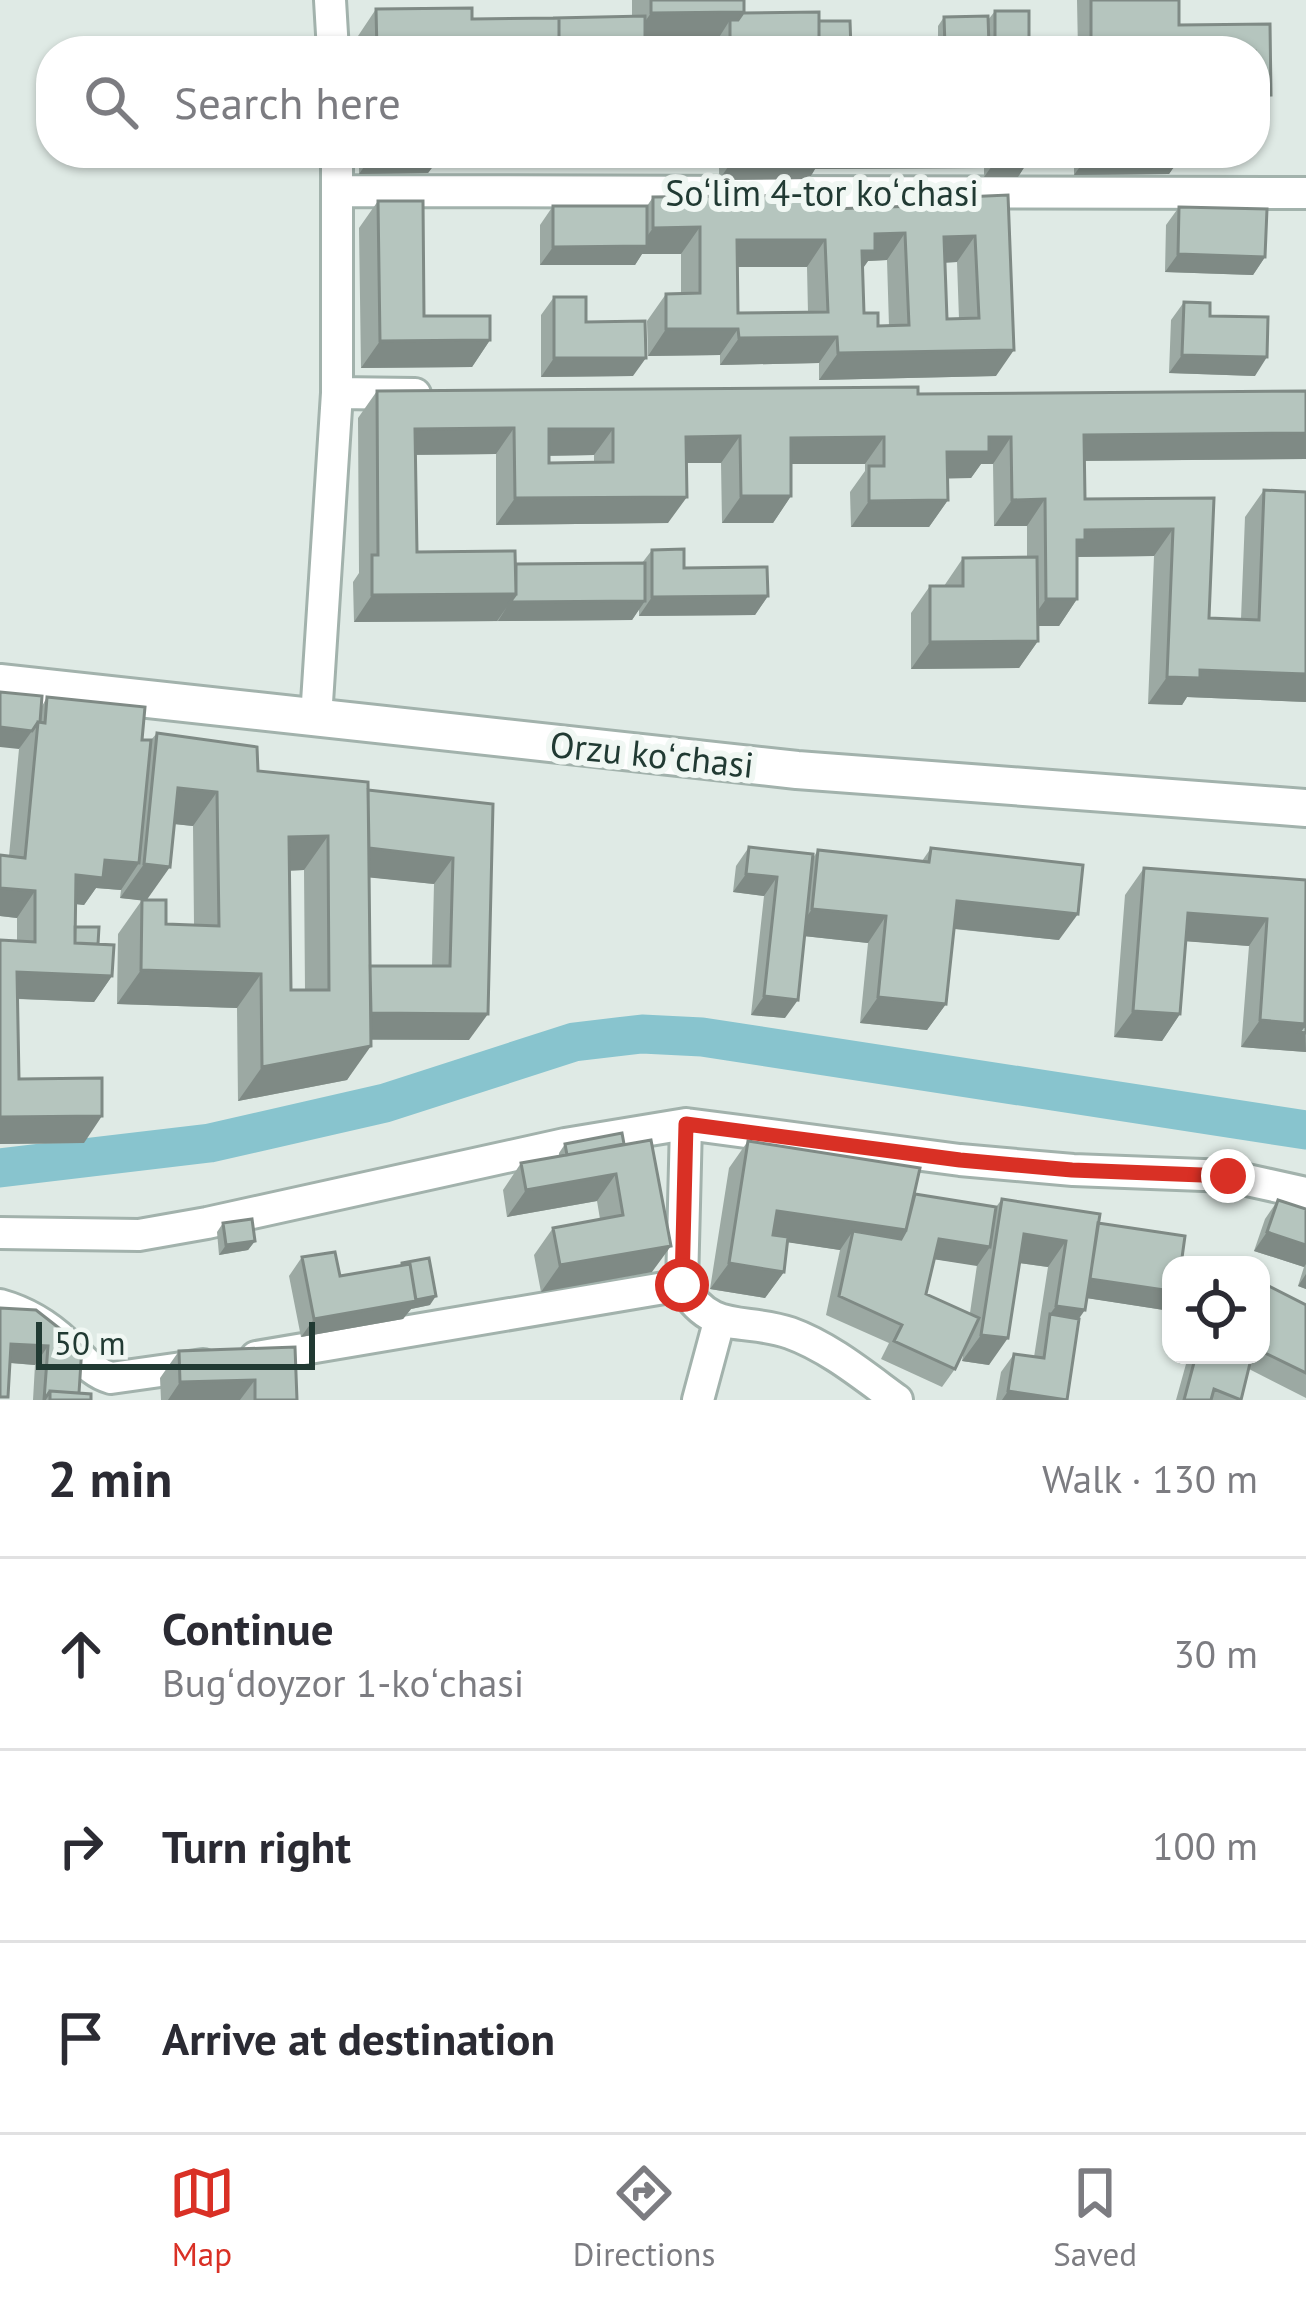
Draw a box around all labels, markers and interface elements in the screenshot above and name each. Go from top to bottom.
search box [36,36,1270,168]
icon: search [78,69,144,135]
text: Search here [174,73,401,131]
street label: Soʻlim 4-tor koʻchasi [665,169,979,216]
street label: Orzu koʻchasi [548,720,756,788]
route end [1201,1149,1255,1203]
map controls [1162,1256,1270,1364]
button: locate [1162,1256,1270,1364]
route start [655,1258,709,1312]
scale bar [36,1316,315,1369]
text: 50 m [54,1321,126,1364]
text: 2 min [48,1445,172,1511]
text: Walk · 130 m [1042,1453,1258,1504]
text: Continue [162,1599,334,1657]
icon: ahead [48,1621,114,1687]
text: 30 m [1173,1628,1258,1679]
text: Bugʻdoyzor 1-koʻchasi [162,1657,524,1708]
icon: right [48,1813,114,1879]
text: Turn right [162,1817,351,1875]
text: 100 m [1152,1820,1258,1871]
icon: arrive [48,2005,114,2071]
text: Arrive at destination [162,2009,555,2067]
tab: Map [169,2160,235,2275]
tab: Directions [573,2160,715,2275]
tab: Saved [1053,2160,1137,2275]

